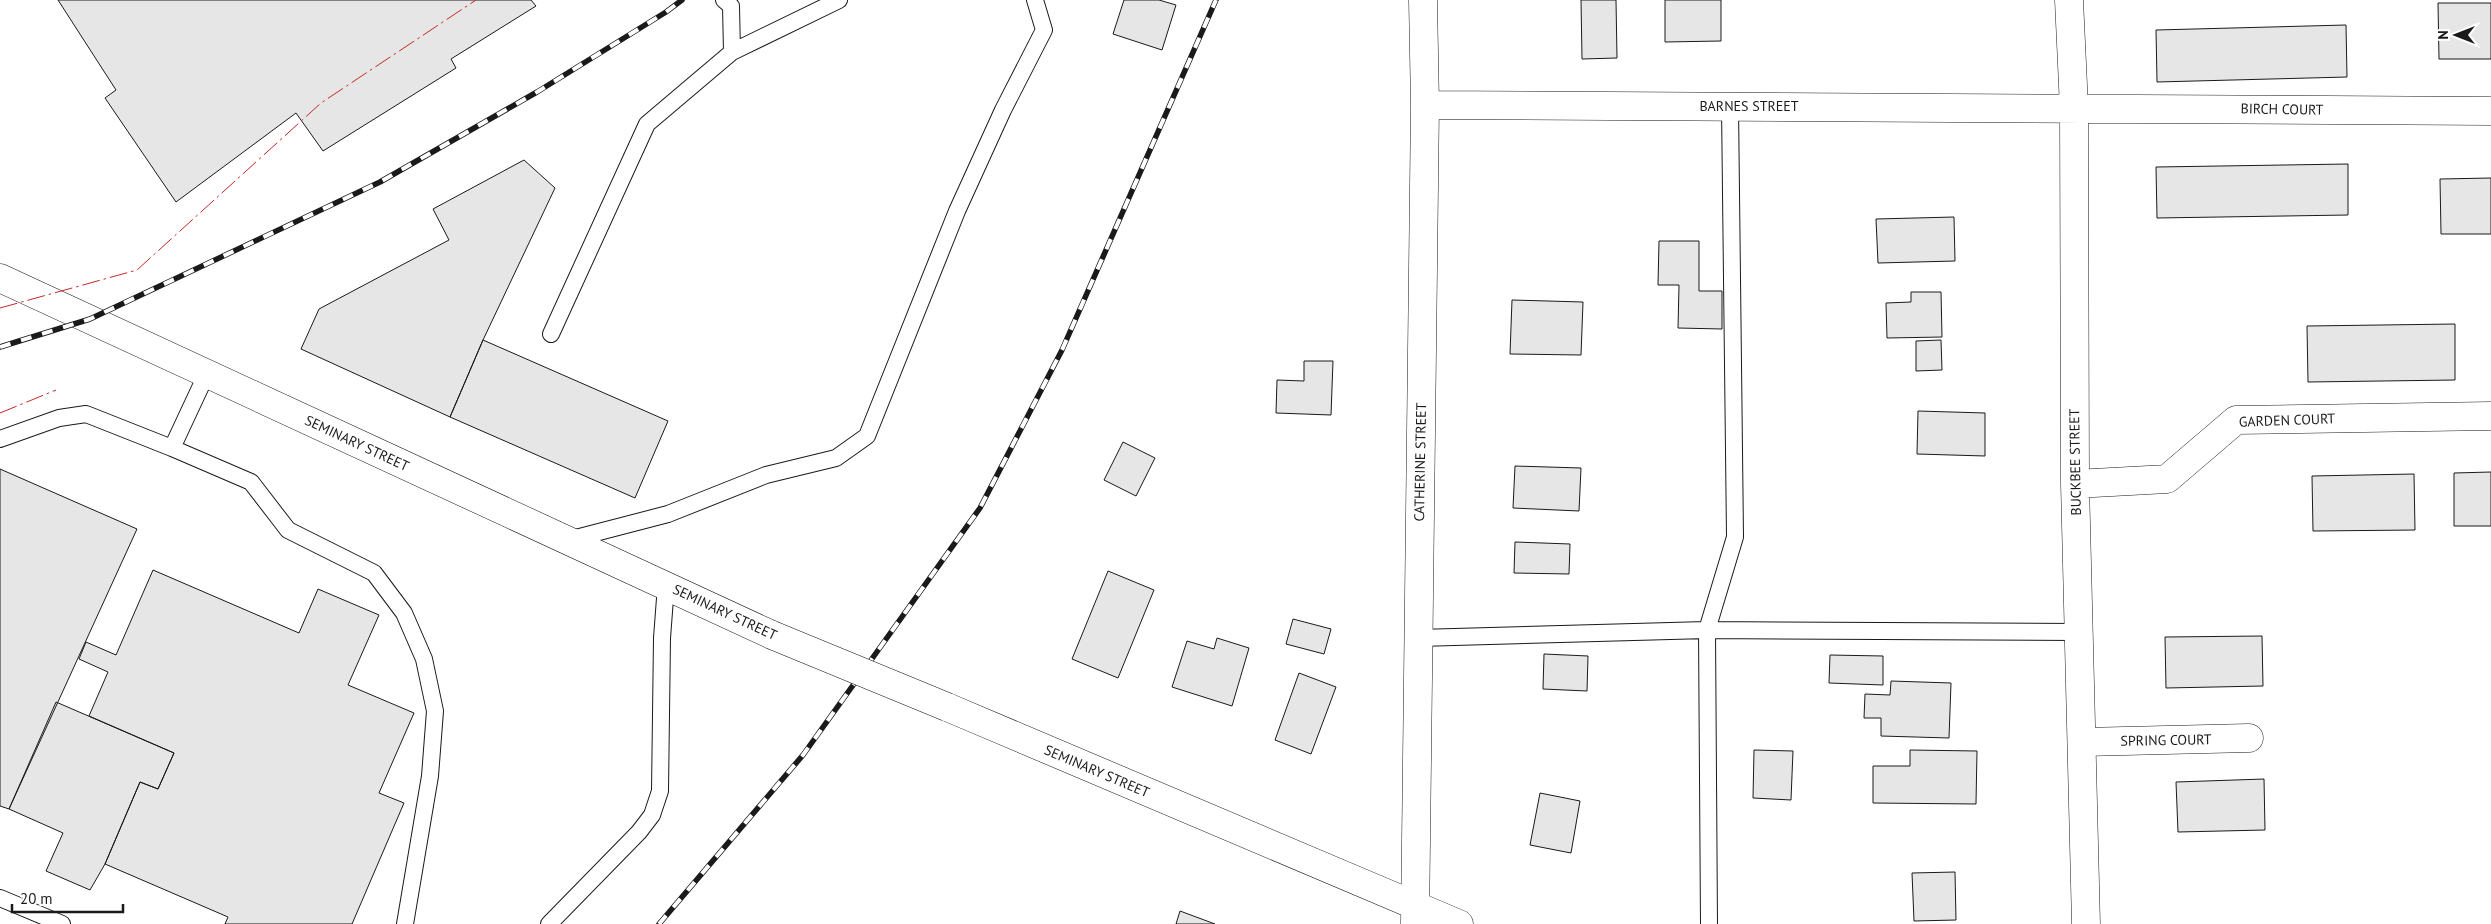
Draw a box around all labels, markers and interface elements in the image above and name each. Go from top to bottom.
north arrow [2431,10,2481,60]
text: N [2434,30,2452,40]
street label: BARNES STREET [1699,97,1799,115]
street label: BIRCH COURT [2241,99,2324,119]
street label: CATHERINE STREET [1410,402,1430,522]
street label: BUCKBEE STREET [2065,408,2085,516]
street label: GARDEN COURT [2238,409,2336,431]
street label: SEMINARY STREET [302,411,412,475]
street label: SEMINARY STREET [670,580,780,644]
street label: SPRING COURT [2120,730,2212,750]
street label: SEMINARY STREET [1042,741,1153,801]
scale bar [12,882,124,914]
text: 20 m [20,889,53,908]

